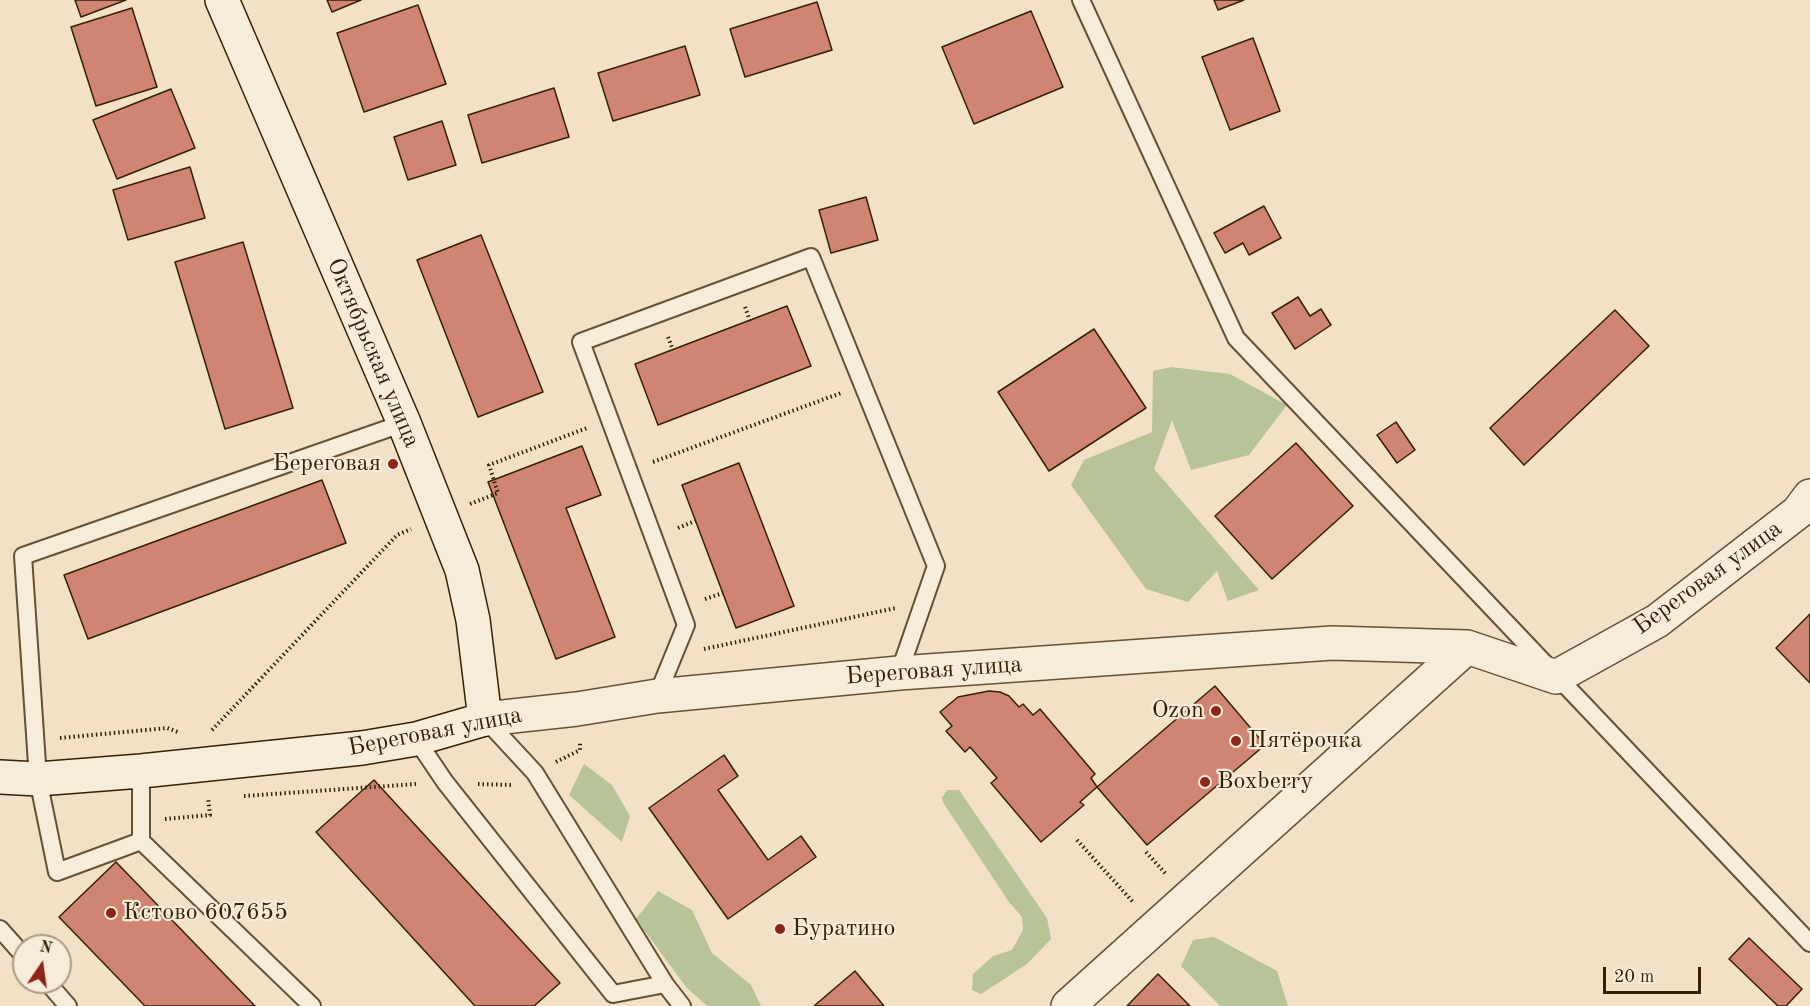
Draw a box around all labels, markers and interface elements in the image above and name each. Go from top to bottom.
street label: Октябрьская улица [320,254,426,452]
place label: Береговая [273,450,381,478]
marker: Береговая [386,457,400,471]
street label: Береговая улица [1628,514,1788,642]
street label: Береговая улица [845,650,1023,692]
place label: Ozon [1152,697,1204,725]
street label: Береговая улица [346,701,524,763]
marker: Ozon [1209,704,1223,718]
place label: Пятёрочка [1248,727,1362,755]
marker: Пятёрочка [1229,734,1243,748]
place label: Boxberry [1217,768,1313,796]
marker: Boxberry [1198,775,1212,789]
place label: Кстово 607655 [123,899,288,927]
marker: Кстово 607655 [104,906,118,920]
place label: Буратино [792,915,895,943]
marker: Буратино [773,922,787,936]
north arrow [12,934,72,994]
text: N [38,939,53,958]
scale bar [1606,955,1704,993]
text: 20 m [1614,968,1654,986]

